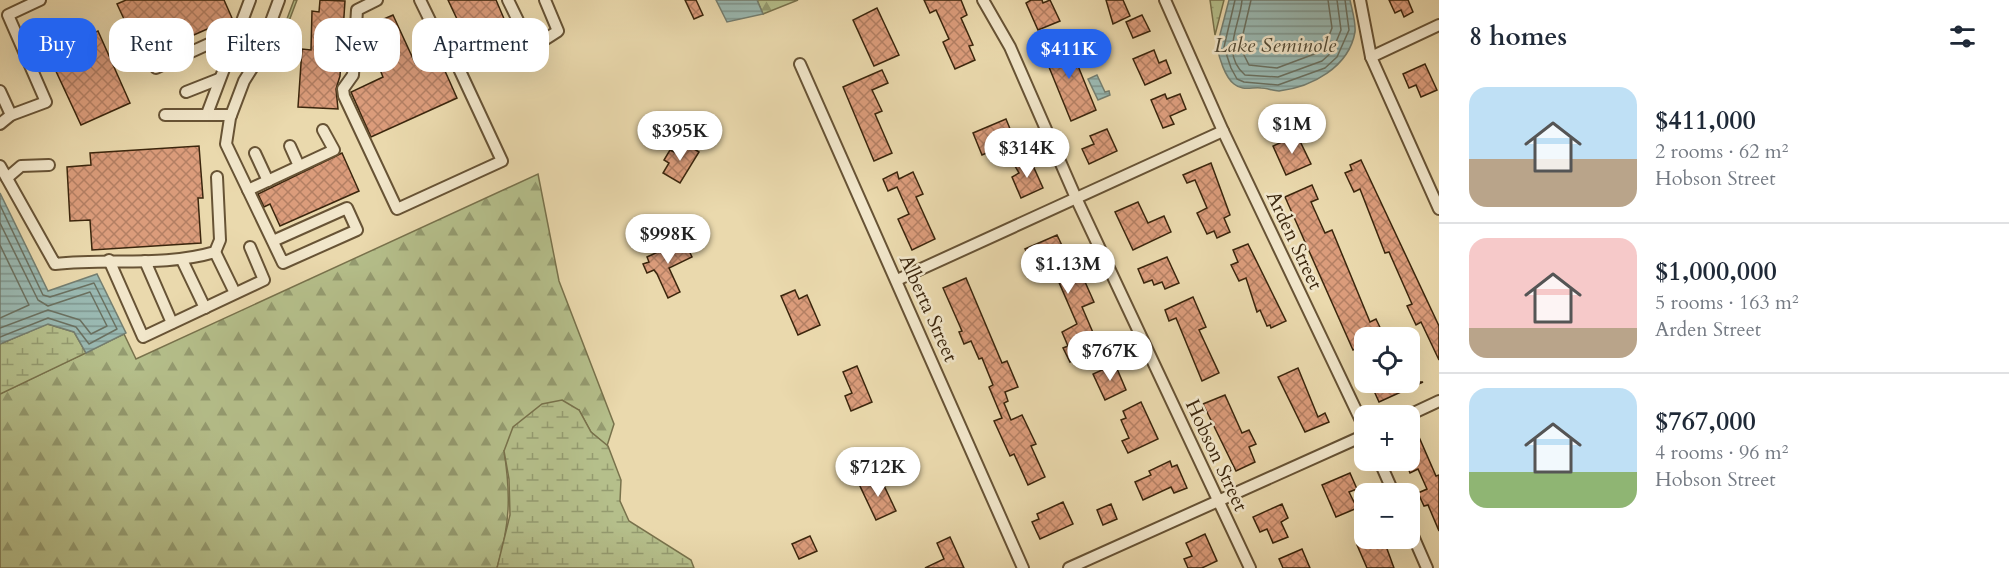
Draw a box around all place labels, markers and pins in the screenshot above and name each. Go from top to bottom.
pin: $411K [1027,29,1111,80]
pin: $1M [1263,104,1321,155]
pin: $395K [638,111,722,162]
pin: $314K [985,128,1069,179]
pin: $998K [626,214,710,265]
pin: $1.13M [1019,244,1117,295]
pin: $767K [1068,331,1152,382]
pin: $712K [836,447,920,498]

